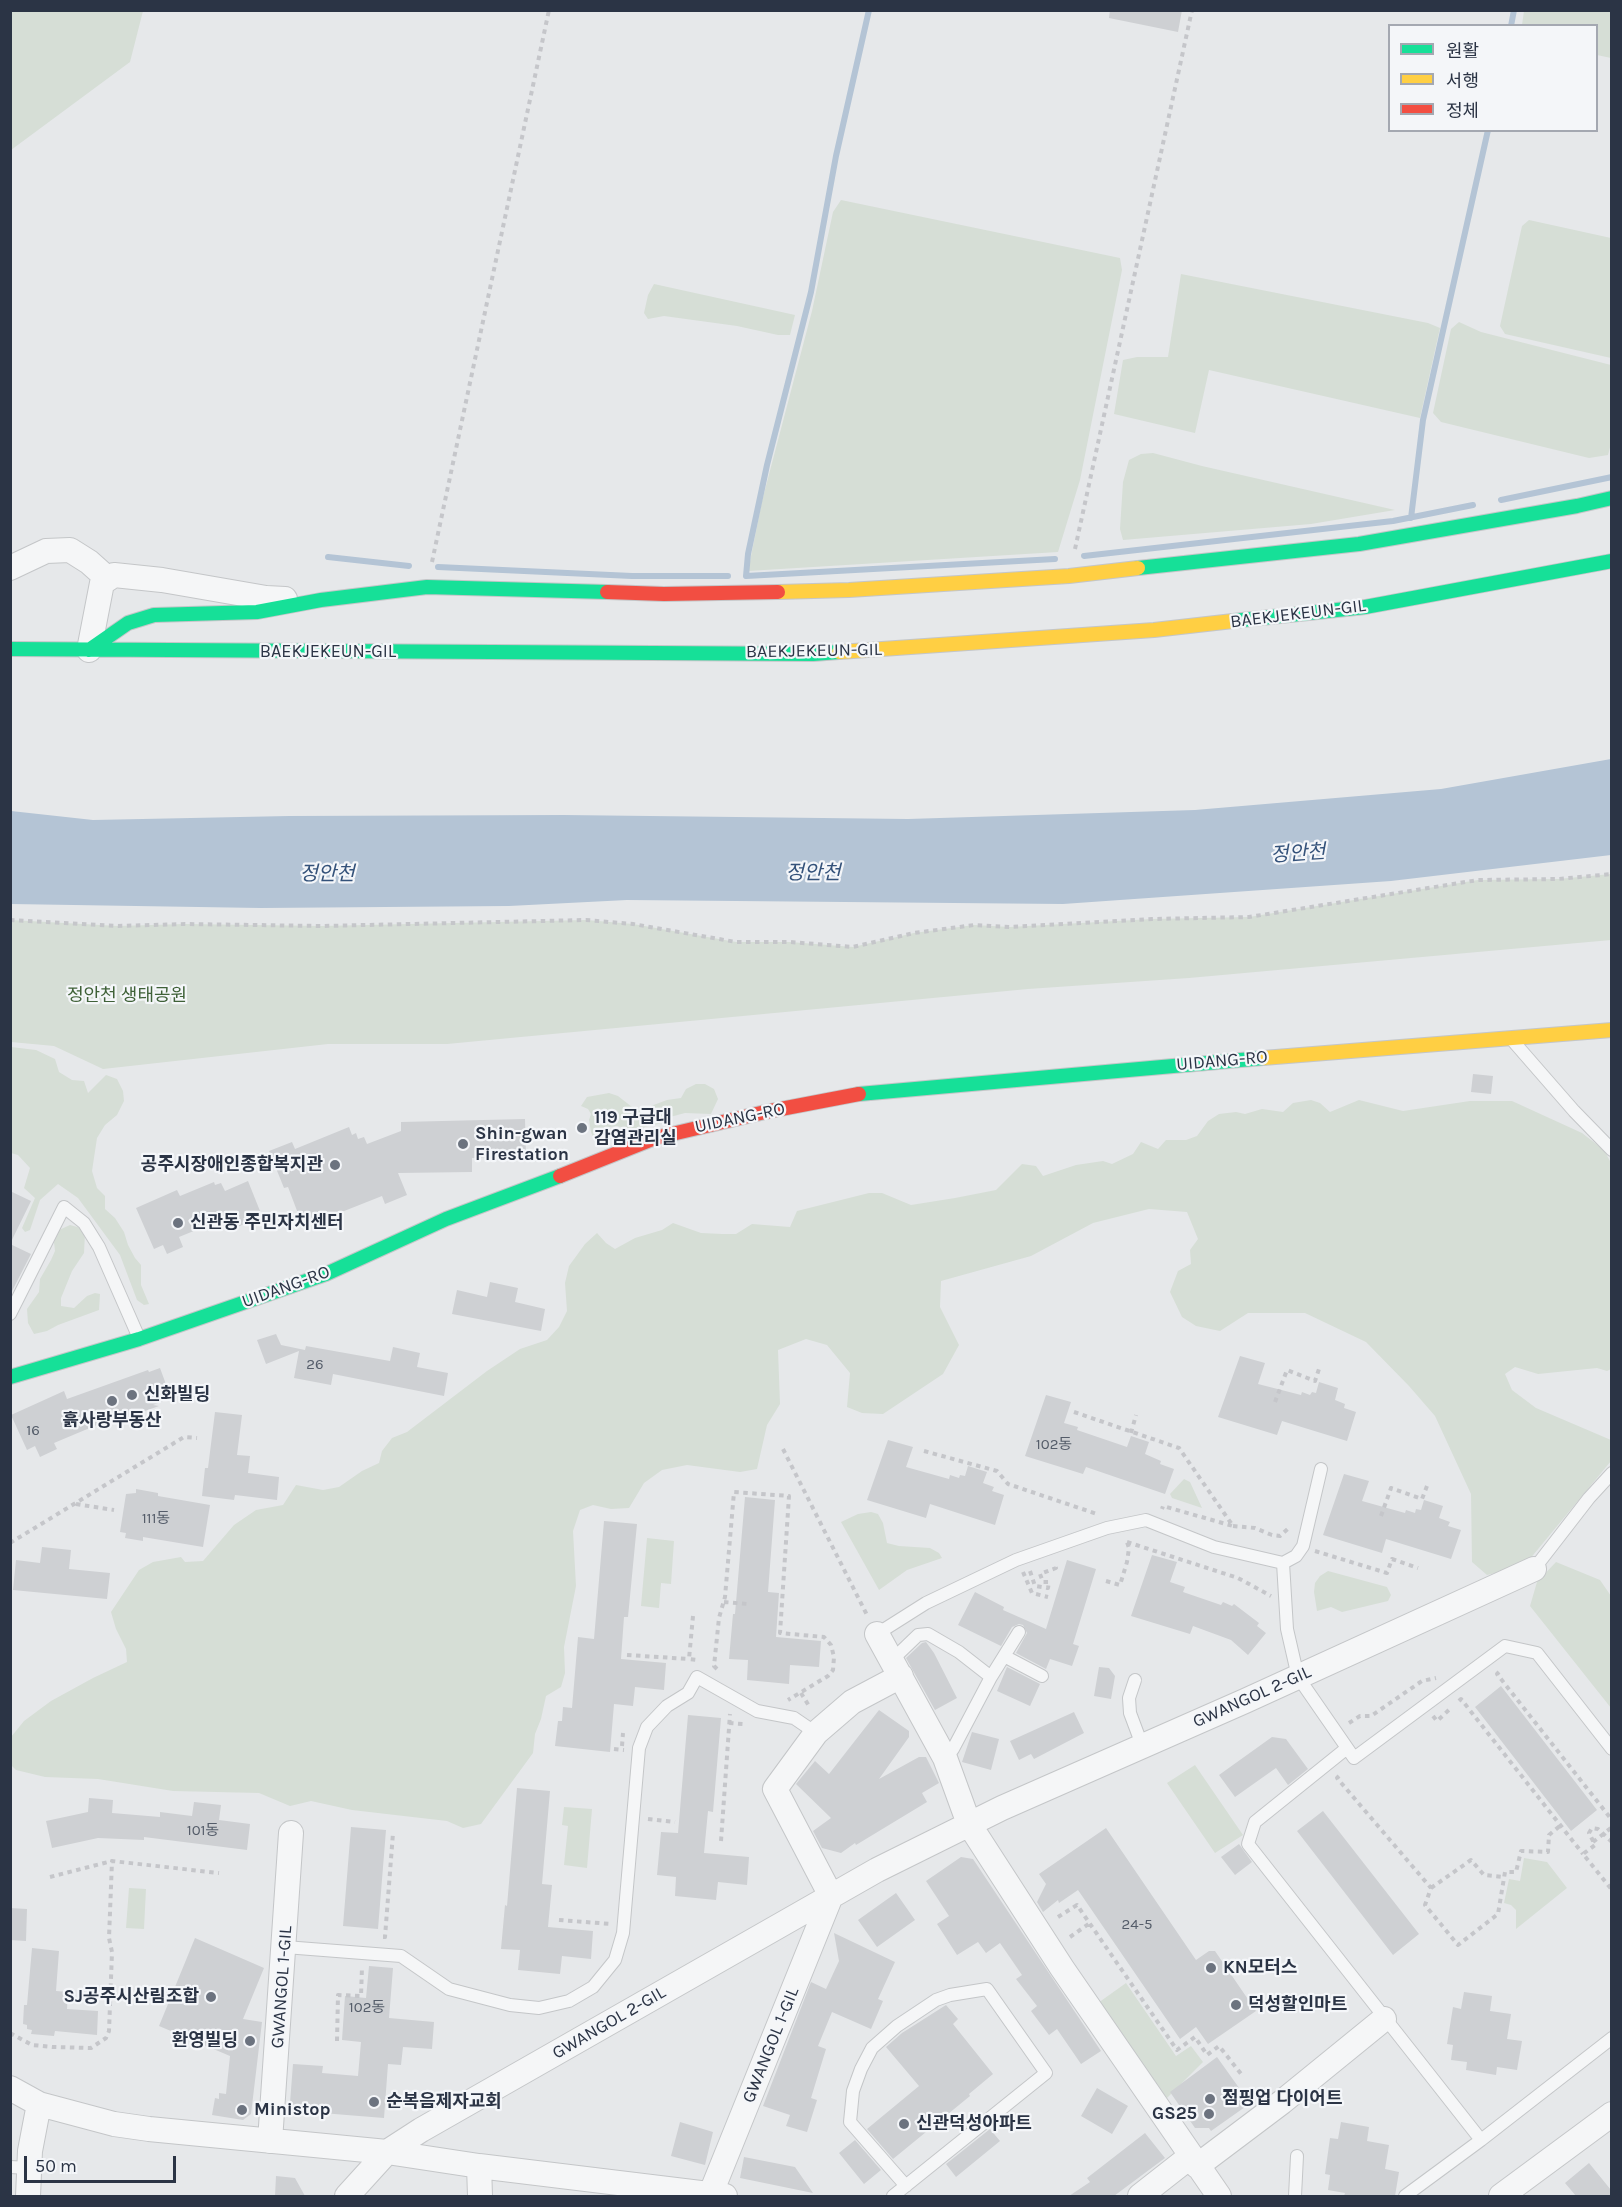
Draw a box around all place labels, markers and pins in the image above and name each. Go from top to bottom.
place label: 119 구급대 감염관리실 [594,1107,677,1150]
marker: 119 구급대 감염관리실 [575,1121,589,1135]
place label: Shin-gwan Firestation [475,1123,569,1166]
marker: Shin-gwan Firestation [456,1137,470,1151]
place label: 공주시장애인종합복지관 [141,1154,323,1176]
marker: 공주시장애인종합복지관 [328,1158,342,1172]
place label: 신관동 주민자치센터 [190,1212,344,1234]
marker: 신관동 주민자치센터 [171,1216,185,1230]
place label: 신화빌딩 [144,1384,210,1406]
marker: 신화빌딩 [125,1388,139,1402]
marker: 흙사랑부동산 [105,1394,119,1408]
place label: 흙사랑부동산 [62,1410,162,1432]
place label: KN모터스 [1223,1957,1297,1979]
marker: KN모터스 [1204,1961,1218,1975]
place label: SJ공주시산림조합 [64,1986,199,2008]
marker: SJ공주시산림조합 [204,1990,218,2004]
place label: 덕성할인마트 [1248,1994,1347,2016]
marker: 덕성할인마트 [1229,1998,1243,2012]
place label: 환영빌딩 [172,2030,238,2052]
marker: 환영빌딩 [243,2034,257,2048]
place label: 점핑업 다이어트 [1222,2088,1342,2110]
place label: 순복음제자교회 [386,2091,502,2113]
marker: 점핑업 다이어트 [1203,2092,1217,2106]
marker: 순복음제자교회 [367,2095,381,2109]
place label: Ministop [254,2099,331,2121]
marker: Ministop [235,2103,249,2117]
place label: GS25 [1152,2103,1197,2125]
marker: GS25 [1202,2107,1216,2121]
place label: 신관덕성아파트 [916,2113,1032,2135]
marker: 신관덕성아파트 [897,2117,911,2131]

